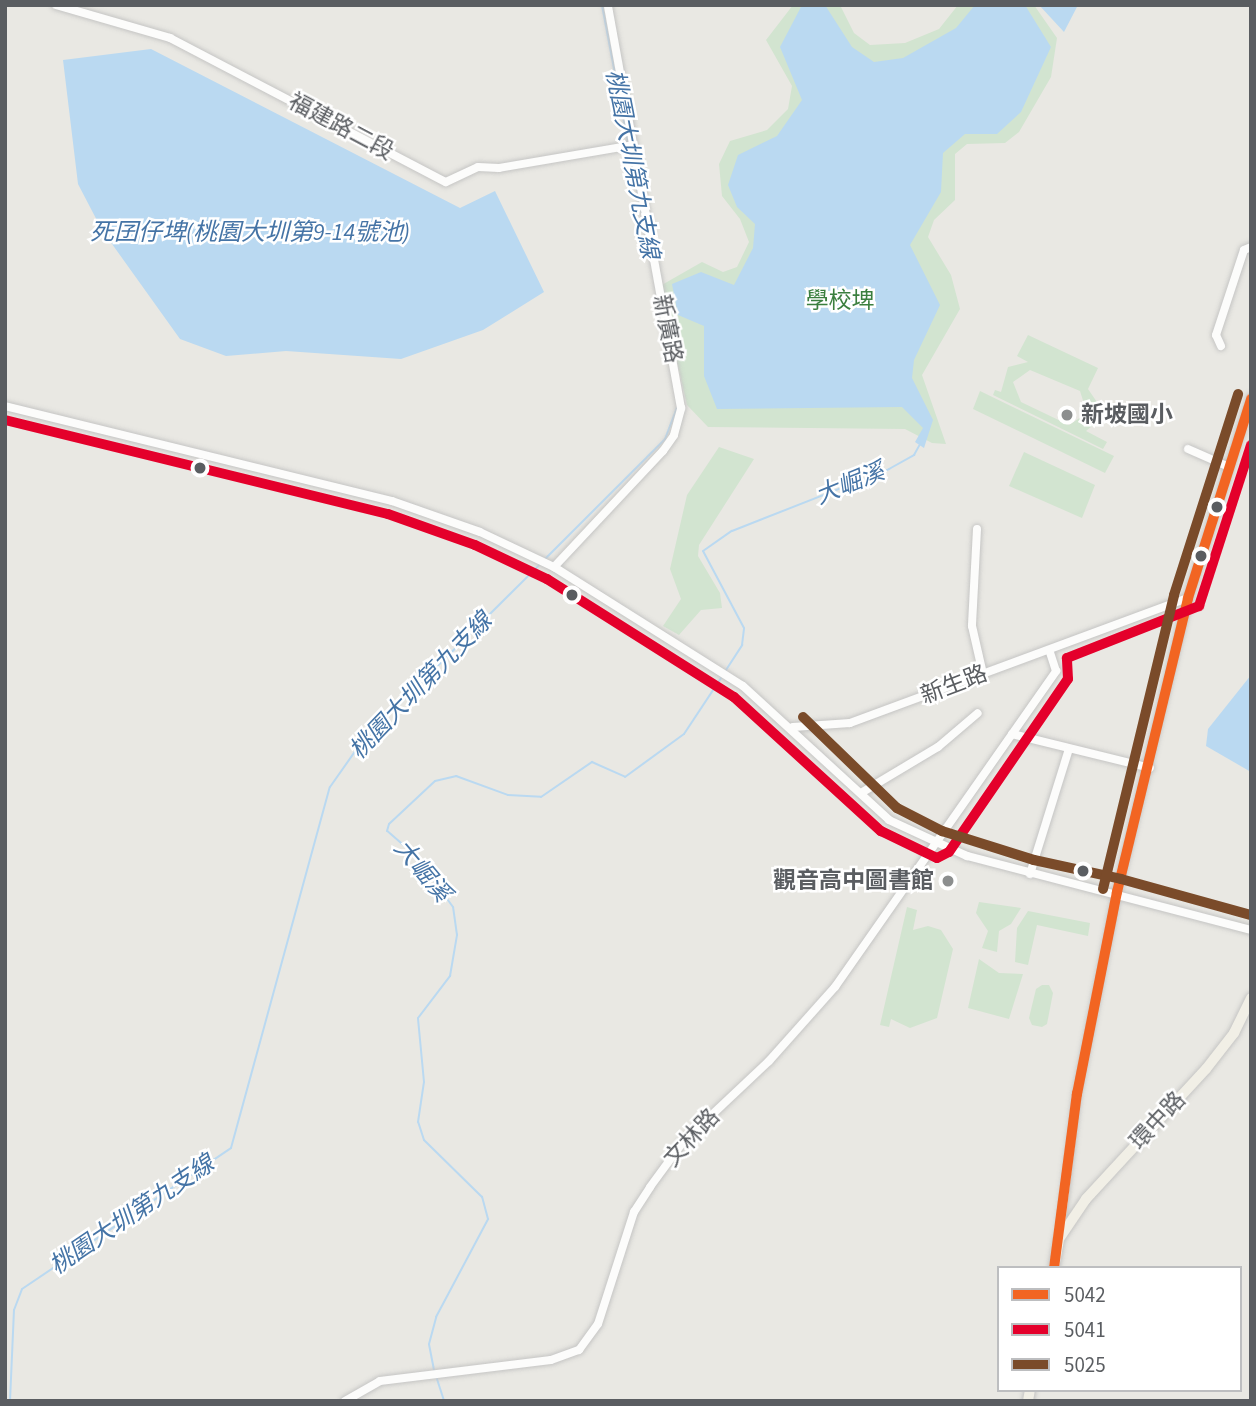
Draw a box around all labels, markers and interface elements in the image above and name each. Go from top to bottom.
water label: 桃園大圳第九支線 [600,67,664,261]
street label: 福建路二段 [284,88,398,166]
water label: 死囝仔埤(桃園大圳第9-14號池) [90,219,410,247]
park label: 學校埤 [806,287,874,315]
street label: 新廣路 [647,293,687,365]
place label: 新坡國小 [1081,401,1173,429]
marker: 新坡國小 [1059,407,1075,423]
water label: 大崛溪 [811,457,889,511]
unlabelled marker [193,461,207,475]
unlabelled marker [1210,500,1224,514]
unlabelled marker [1194,549,1208,563]
unlabelled marker [565,588,579,602]
water label: 桃園大圳第九支線 [344,607,498,765]
street label: 新生路 [917,660,991,710]
water label: 大崛溪 [388,834,456,908]
unlabelled marker [1076,864,1090,878]
place label: 觀音高中圖書館 [773,867,934,895]
marker: 觀音高中圖書館 [940,873,956,889]
street label: 環中路 [1124,1086,1192,1156]
street label: 文林路 [658,1103,726,1173]
water label: 桃園大圳第九支線 [44,1149,220,1281]
legend [997,1266,1242,1392]
text: 5042 [1064,1280,1106,1310]
text: 5041 [1064,1315,1106,1345]
text: 5025 [1064,1350,1106,1380]

